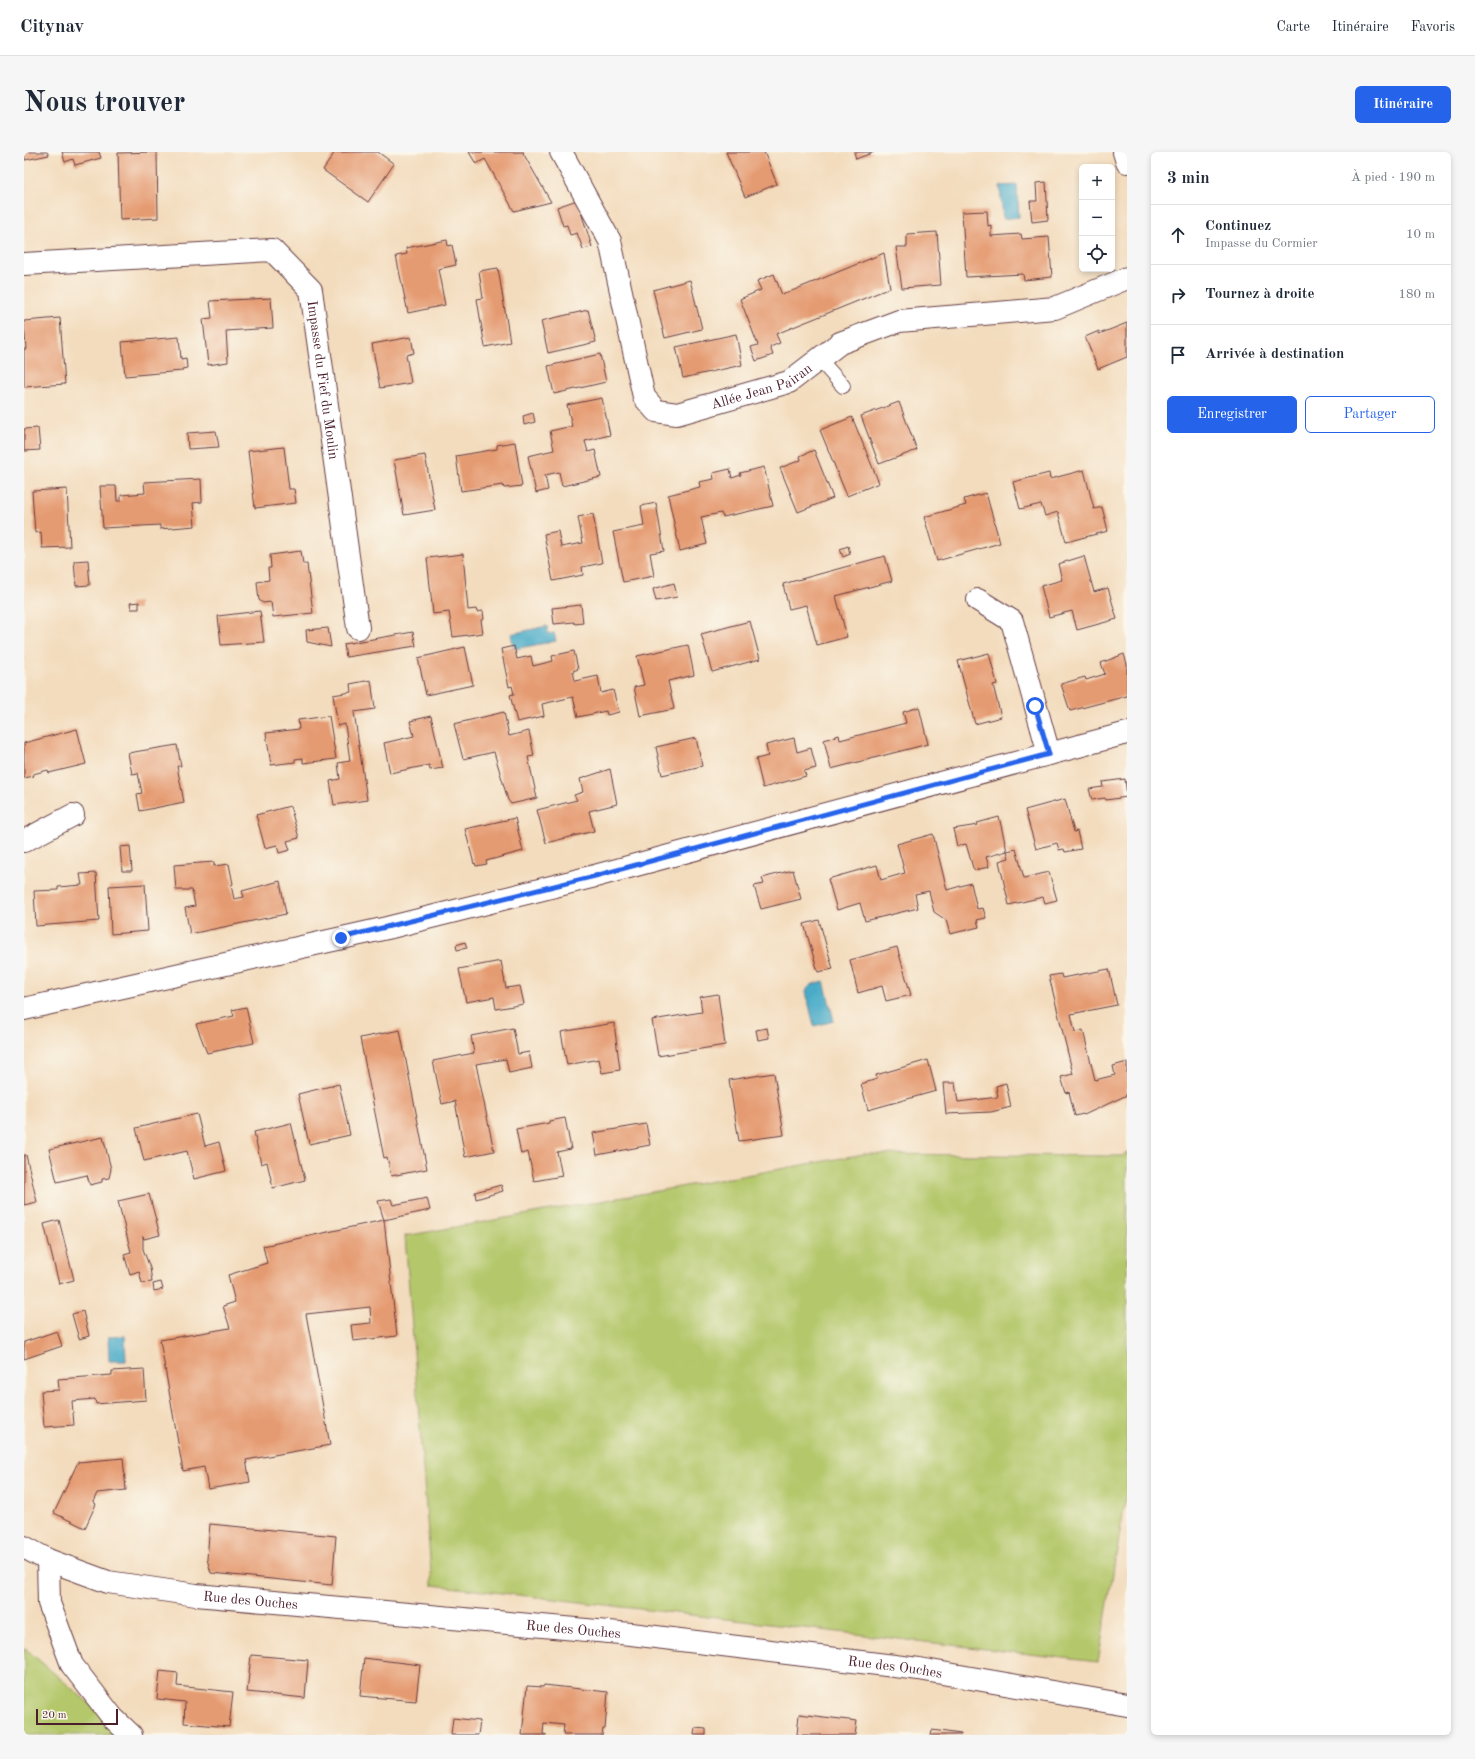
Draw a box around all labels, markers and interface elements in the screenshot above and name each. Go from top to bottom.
text: Citynav [20,18,84,37]
text: Carte [1276,20,1310,34]
text: Itinéraire [1332,20,1389,34]
text: Favoris [1411,20,1455,34]
button: Itinéraire [1355,86,1451,123]
text: Nous trouver [24,90,185,118]
map controls [1079,164,1115,272]
button: + [1079,164,1115,200]
text: 3 min [1167,170,1210,187]
text: À pied · 190 m [1351,171,1435,184]
button: − [1079,200,1115,236]
text: Continuez [1205,219,1271,234]
icon: ahead [1167,224,1189,246]
text: 10 m [1406,228,1435,241]
button: locate [1079,236,1115,272]
text: Impasse du Cormier [1205,237,1318,250]
icon: right [1167,284,1189,306]
text: Tournez à droite [1205,287,1315,302]
text: 180 m [1398,288,1435,301]
street label: Impasse du Fief du Moulin [305,300,341,461]
icon: arrive [1167,344,1189,366]
text: Arrivée à destination [1205,347,1344,362]
street label: Allée Jean Pairan [709,361,815,412]
button: Enregistrer [1167,396,1297,433]
button: Partager [1305,396,1435,433]
route start [1026,697,1044,715]
route end [332,929,350,947]
street label: Rue des Ouches [202,1590,299,1612]
street label: Rue des Ouches [525,1619,621,1641]
street label: Rue des Ouches [847,1654,943,1681]
scale bar [36,1707,118,1726]
text: 20 m [42,1710,67,1721]

